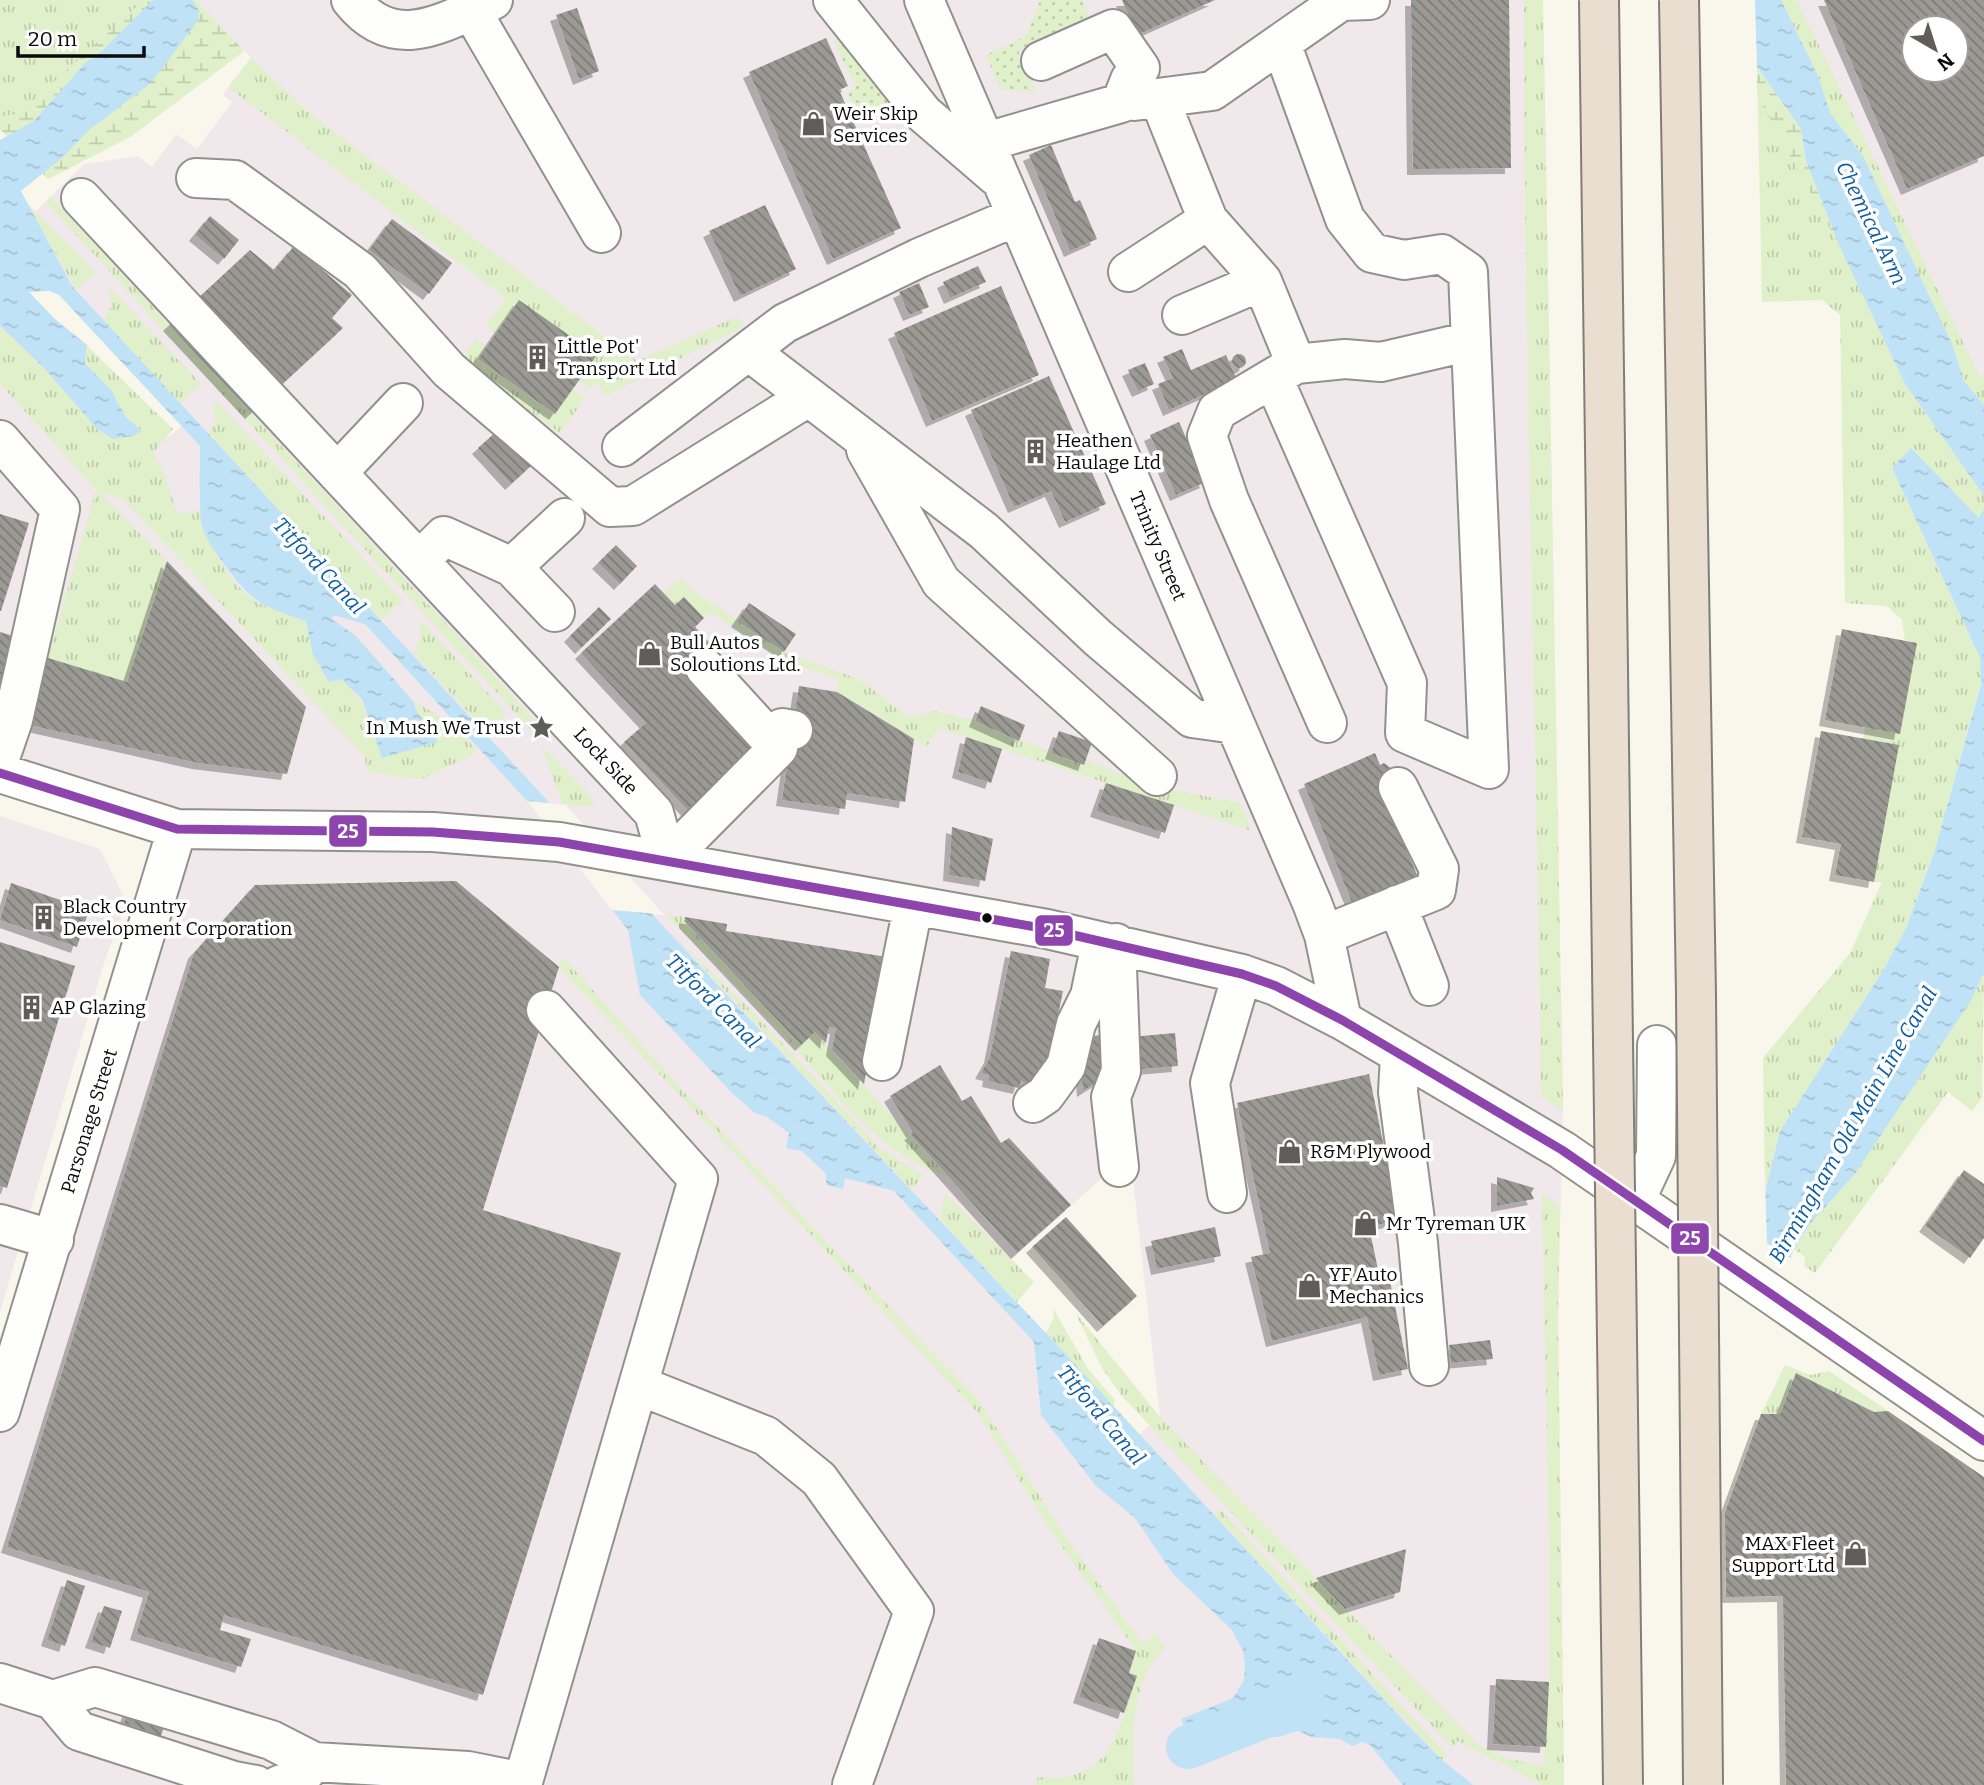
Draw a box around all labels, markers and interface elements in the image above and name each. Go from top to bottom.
scale bar [18,14,144,58]
north arrow [1900,14,1970,84]
text: 20 m [28,26,77,52]
text: N [1932,48,1958,76]
place label: Weir Skip Services [833,102,918,147]
shop icon: Weir Skip Services [799,110,827,138]
water label: Chemical Arm [1830,157,1912,289]
place label: Little Pot' Transport Ltd [557,335,676,380]
building icon: Little Pot' Transport Ltd [523,343,551,371]
place label: Heathen Haulage Ltd [1056,429,1161,474]
building icon: Heathen Haulage Ltd [1022,437,1050,465]
street label: Trinity Street [1125,488,1191,604]
water label: Titford Canal [268,512,371,620]
place label: Bull Autos Soloutions Ltd. [670,631,801,676]
shop icon: Bull Autos Soloutions Ltd. [636,639,664,667]
place icon: In Mush We Trust [527,713,555,741]
place label: In Mush We Trust [366,716,521,739]
street label: Lock Side [569,723,643,799]
line badge: 25 [328,814,368,848]
text: 25 [337,820,359,843]
place label: Black Country Development Corporation [63,895,292,940]
building icon: Black Country Development Corporation [29,903,57,931]
unlabelled marker [980,911,994,925]
line badge: 25 [1034,914,1074,947]
text: 25 [1043,919,1065,942]
water label: Titford Canal [660,948,766,1054]
water label: Birmingham Old Main Line Canal [1763,982,1943,1268]
building icon: AP Glazing [17,993,45,1021]
place label: AP Glazing [51,996,146,1019]
street label: Parsonage Street [56,1046,122,1196]
shop icon: R&M Plywood [1276,1137,1304,1165]
place label: R&M Plywood [1310,1140,1431,1163]
shop icon: Mr Tyreman UK [1352,1209,1380,1237]
place label: Mr Tyreman UK [1386,1212,1527,1235]
line badge: 25 [1670,1222,1710,1255]
text: 25 [1679,1227,1701,1250]
place label: YF Auto Mechanics [1329,1263,1424,1308]
shop icon: YF Auto Mechanics [1295,1271,1323,1299]
water label: Titford Canal [1052,1360,1151,1471]
place label: MAX Fleet Support Ltd [1732,1532,1835,1577]
shop icon: MAX Fleet Support Ltd [1841,1540,1869,1568]

